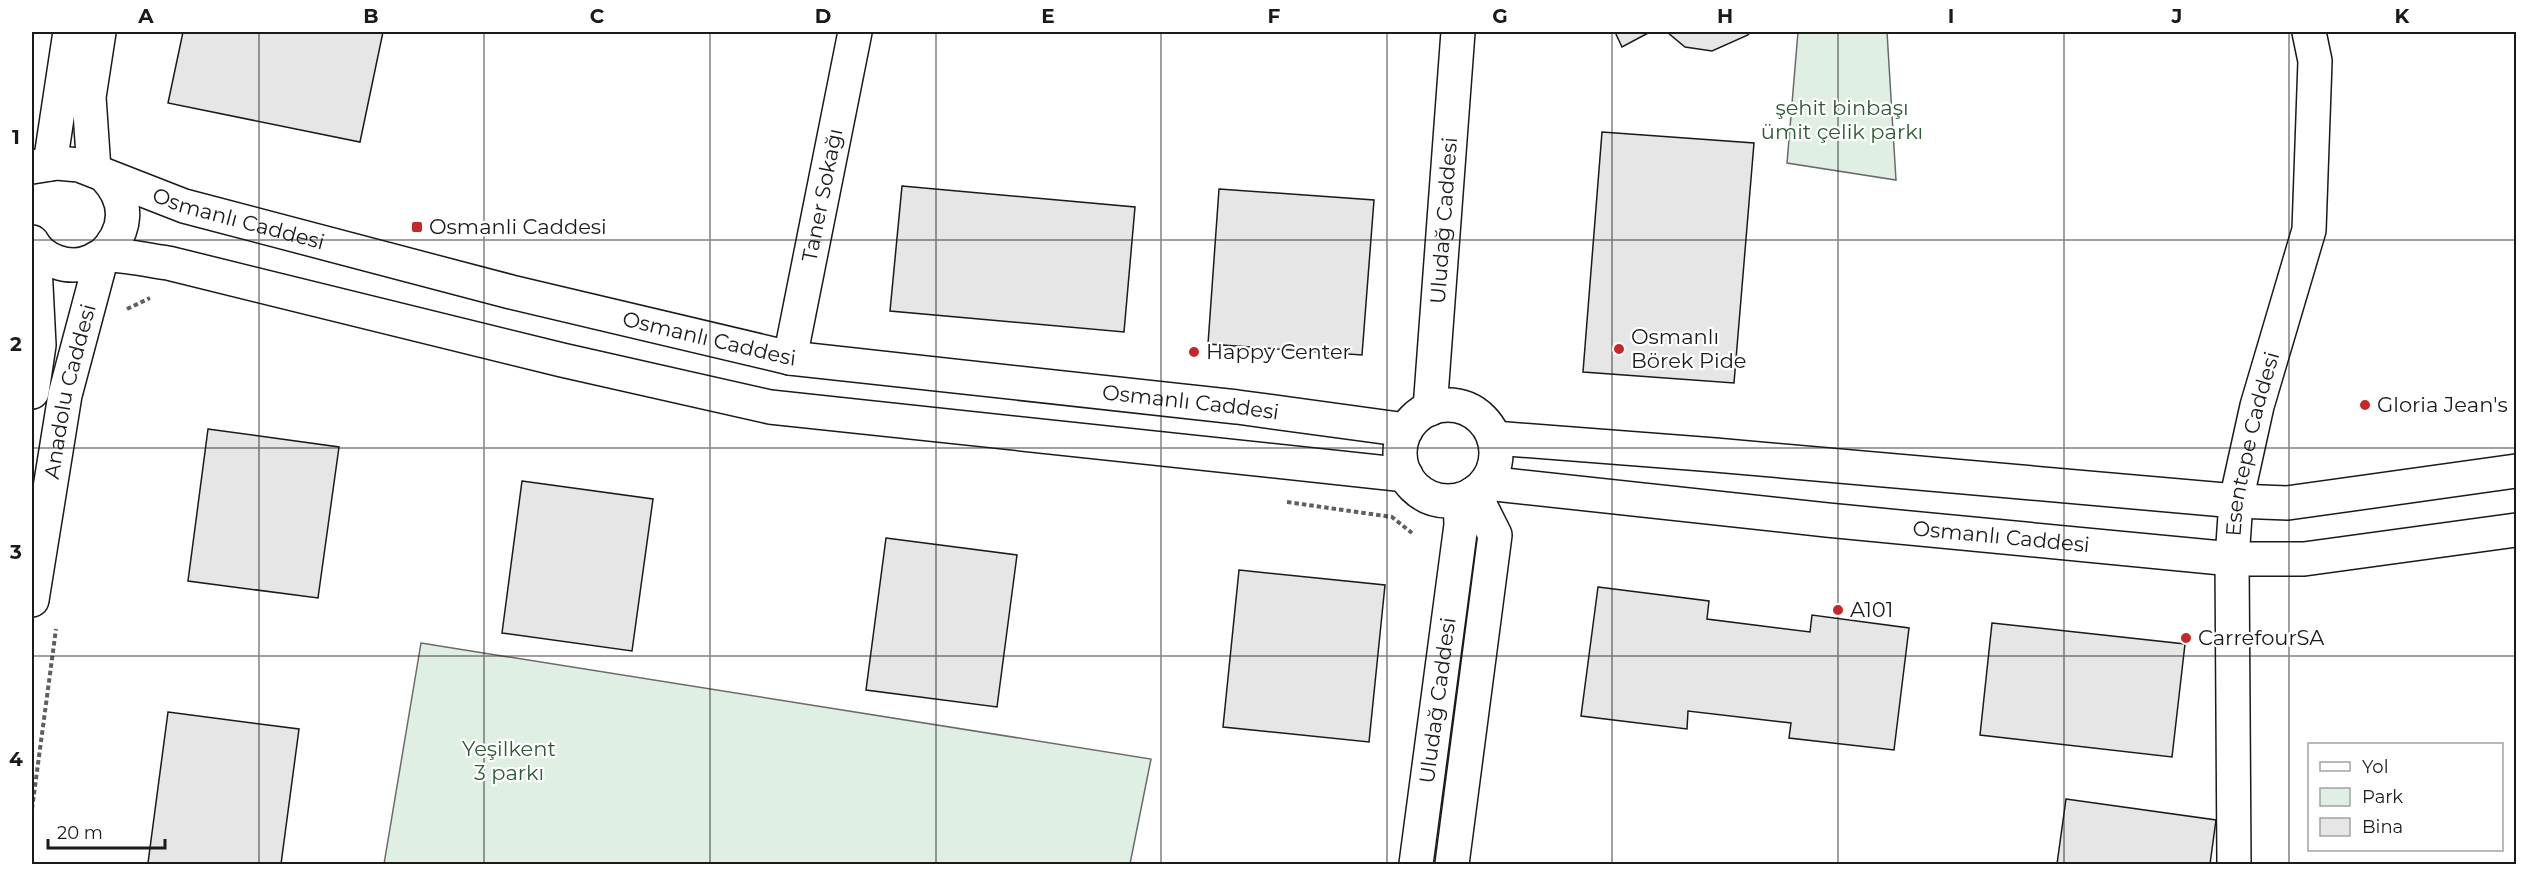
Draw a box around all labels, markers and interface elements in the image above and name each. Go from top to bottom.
text: A [137,4,154,28]
text: B [363,4,379,28]
text: C [590,4,605,28]
text: D [815,4,831,28]
text: E [1041,4,1055,28]
text: F [1268,4,1281,28]
text: G [1492,4,1508,28]
text: H [1717,4,1733,28]
text: I [1948,4,1954,28]
text: J [2171,4,2182,28]
text: K [2395,4,2411,28]
park label: şehit binbaşı ümit çelik parkı [1761,95,1923,144]
text: 1 [12,125,20,149]
street label: Taner Sokağı [796,126,847,264]
street label: Uludağ Caddesi [1425,136,1462,305]
street label: Osmanlı Caddesi [149,182,327,254]
place label: Osmanli Caddesi [429,214,607,239]
marker: Osmanli Caddesi [410,220,424,234]
street label: Anadolu Caddesi [39,301,101,481]
street label: Osmanlı Caddesi [620,306,797,371]
place label: Osmanlı Börek Pide [1631,324,1747,373]
text: 2 [10,332,22,356]
place label: Happy Center [1206,339,1351,364]
marker: Osmanlı Börek Pide [1612,342,1626,356]
marker: Happy Center [1187,345,1201,359]
street label: Esentepe Caddesi [2221,349,2284,537]
street label: Osmanlı Caddesi [1101,379,1281,425]
place label: Gloria Jean's [2377,392,2508,417]
marker: Gloria Jean's [2358,398,2372,412]
street label: Osmanlı Caddesi [1912,515,2091,557]
text: 3 [9,540,22,564]
place label: A101 [1850,597,1893,622]
marker: A101 [1831,603,1845,617]
street label: Uludağ Caddesi [1414,616,1461,785]
place label: CarrefourSA [2198,625,2325,650]
marker: CarrefourSA [2179,631,2193,645]
park label: Yeşilkent 3 parkı [462,736,556,785]
legend [2308,743,2503,851]
text: 4 [9,747,23,771]
text: Yol [2362,756,2388,778]
text: Park [2362,786,2403,808]
scale bar [48,812,165,850]
text: Bina [2362,816,2403,838]
text: 20 m [57,822,103,844]

